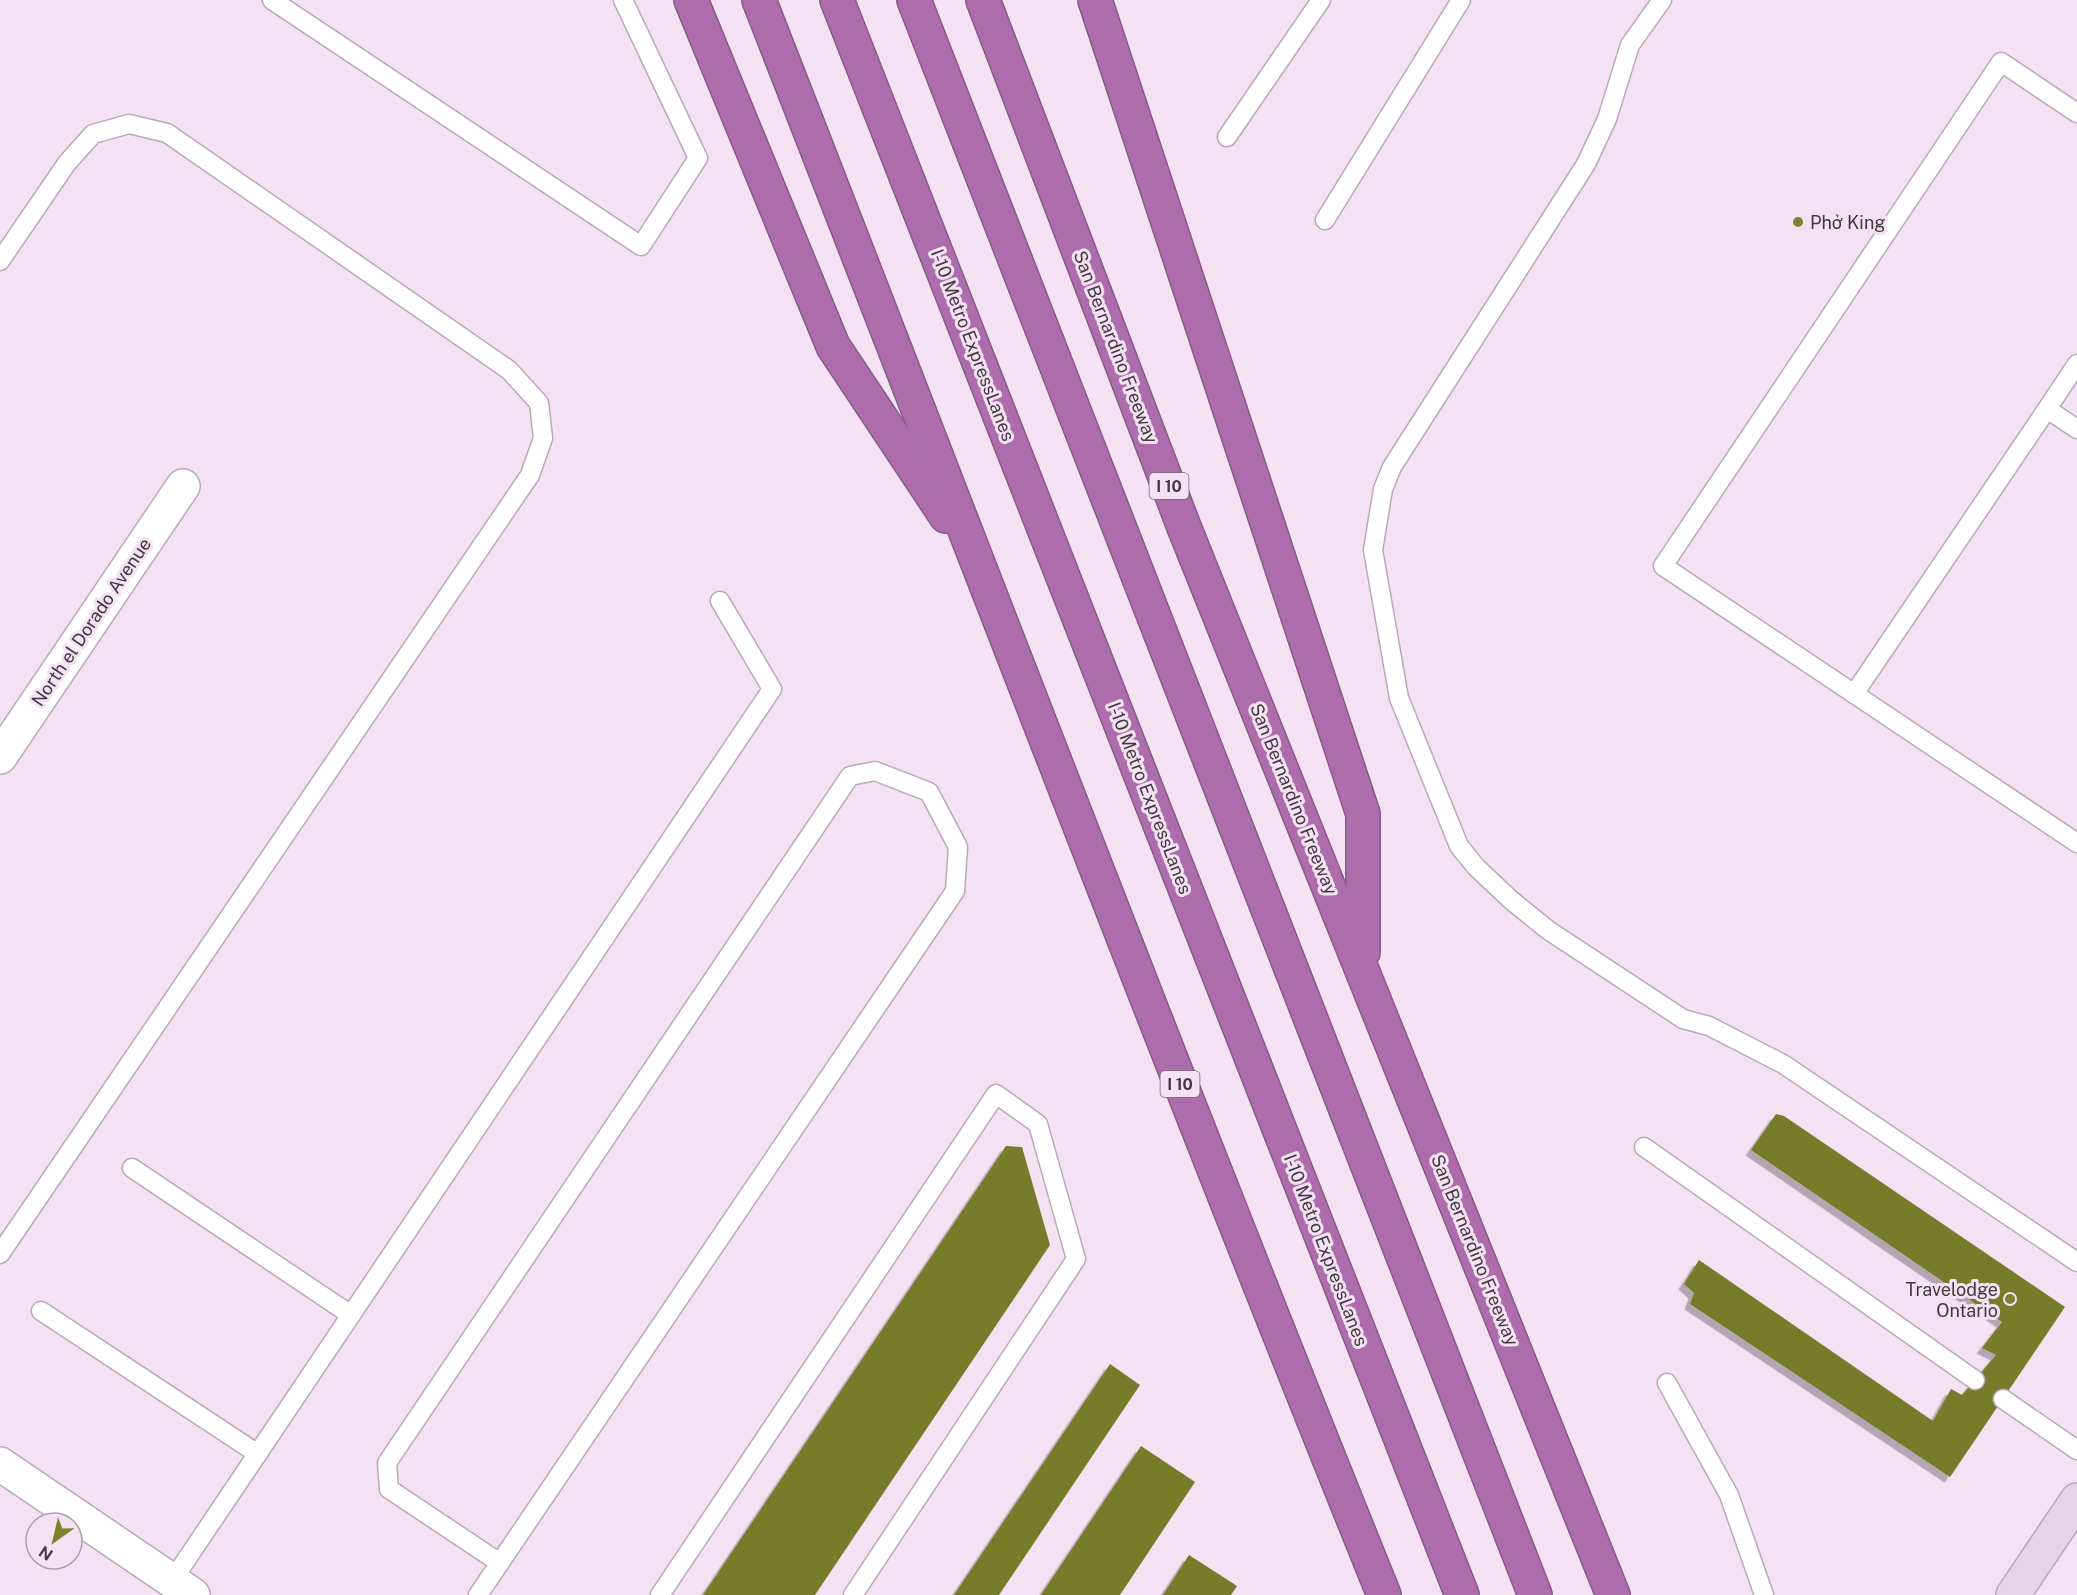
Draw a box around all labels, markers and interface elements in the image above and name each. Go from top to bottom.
place label: Phở King [1810,212,1885,233]
marker: Phở King [1791,215,1805,229]
street label: I-10 Metro ExpressLanes [927,246,1019,444]
street label: San Bernardino Freeway [1070,248,1163,447]
road number: I 10 [1150,473,1188,499]
street label: North el Dorado Avenue [27,534,155,710]
street label: I-10 Metro ExpressLanes [1104,699,1196,897]
street label: San Bernardino Freeway [1246,700,1342,898]
road number: I 10 [1160,1071,1200,1097]
street label: I-10 Metro ExpressLanes [1280,1151,1372,1349]
street label: San Bernardino Freeway [1427,1151,1523,1349]
place label: Travelodge Ontario [1905,1279,1998,1321]
marker: Travelodge Ontario [2003,1292,2017,1306]
north arrow [24,1511,84,1571]
text: N [35,1542,56,1564]

